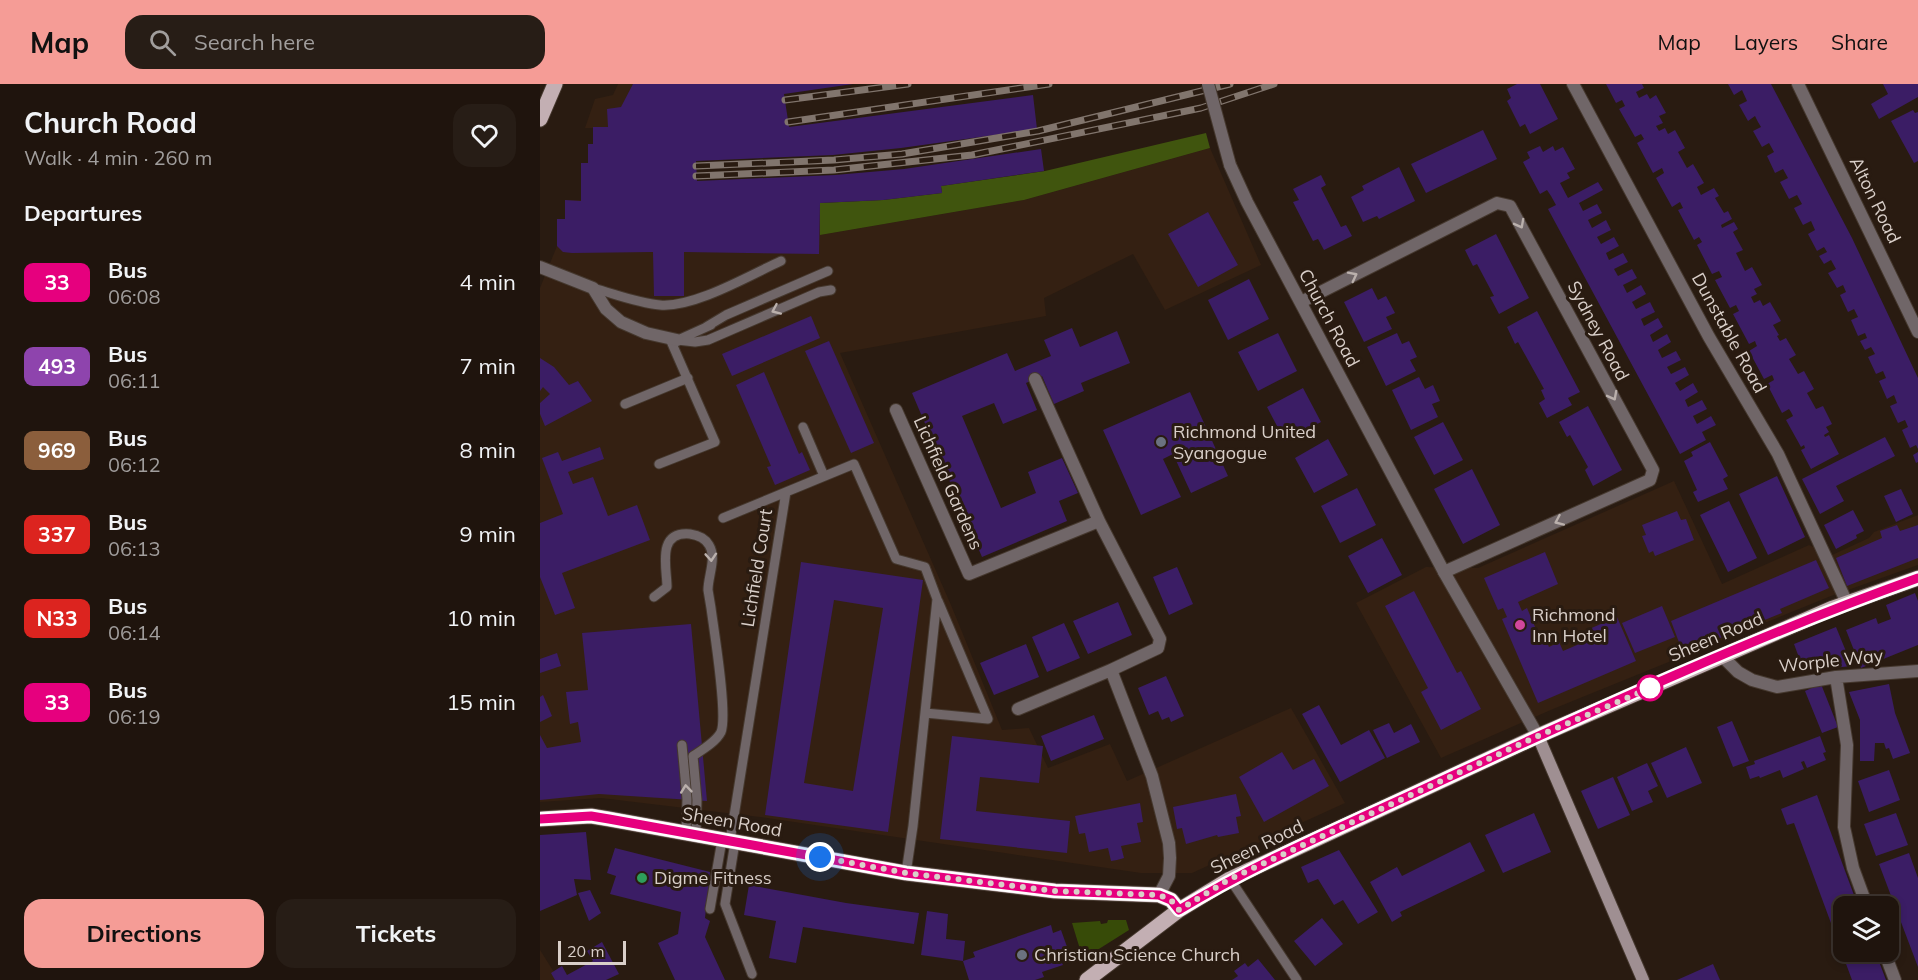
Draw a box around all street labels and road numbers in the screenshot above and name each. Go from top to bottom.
street label: Alton Road [1845,153,1906,247]
street label: Church Road [1294,265,1365,371]
street label: Dunstable Road [1687,269,1772,397]
street label: Sydney Road [1562,277,1634,385]
street label: Lichfield Gardens [909,412,988,553]
street label: Lichfield Court [736,507,777,629]
street label: Sheen Road [1665,606,1767,667]
street label: Worple Way [1778,644,1885,677]
street label: Sheen Road [680,801,784,842]
street label: Sheen Road [1206,814,1307,879]

